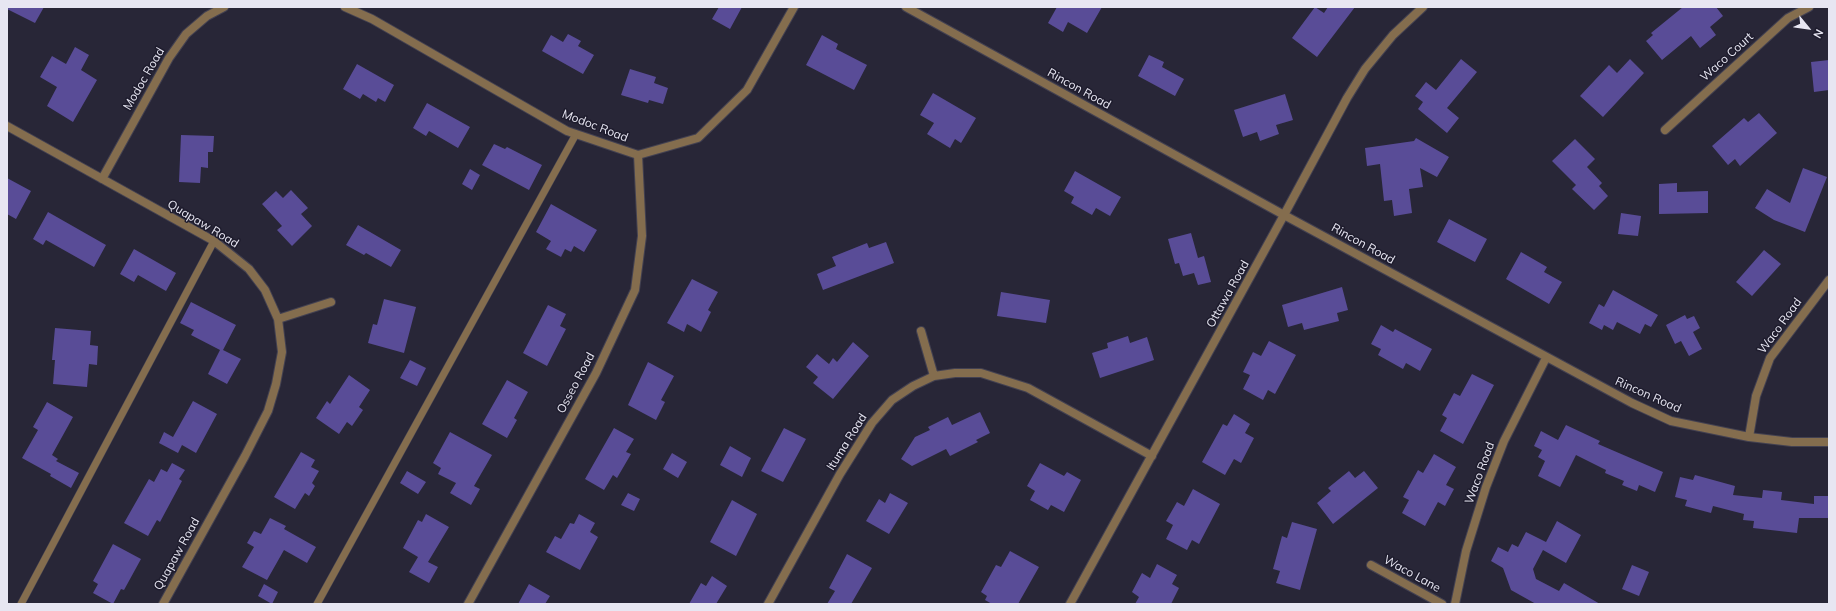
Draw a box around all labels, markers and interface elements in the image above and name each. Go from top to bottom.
north arrow [1788,8,1828,48]
text: N [1810,27,1827,41]
street label: Waco Court [1698,30,1756,84]
street label: Modoc Road [120,45,168,113]
street label: Rincon Road [1045,66,1113,112]
street label: Modoc Road [560,107,630,145]
street label: Quapaw Road [165,197,241,251]
street label: Rincon Road [1329,221,1397,267]
street label: Ottawa Road [1204,258,1252,330]
street label: Waco Road [1755,295,1805,357]
street label: Osseo Road [554,350,598,416]
street label: Rincon Road [1613,374,1683,416]
street label: Ituma Road [824,411,870,473]
street label: Waco Road [1462,440,1498,506]
street label: Quapaw Road [151,515,203,593]
street label: Waco Lane [1381,552,1443,596]

